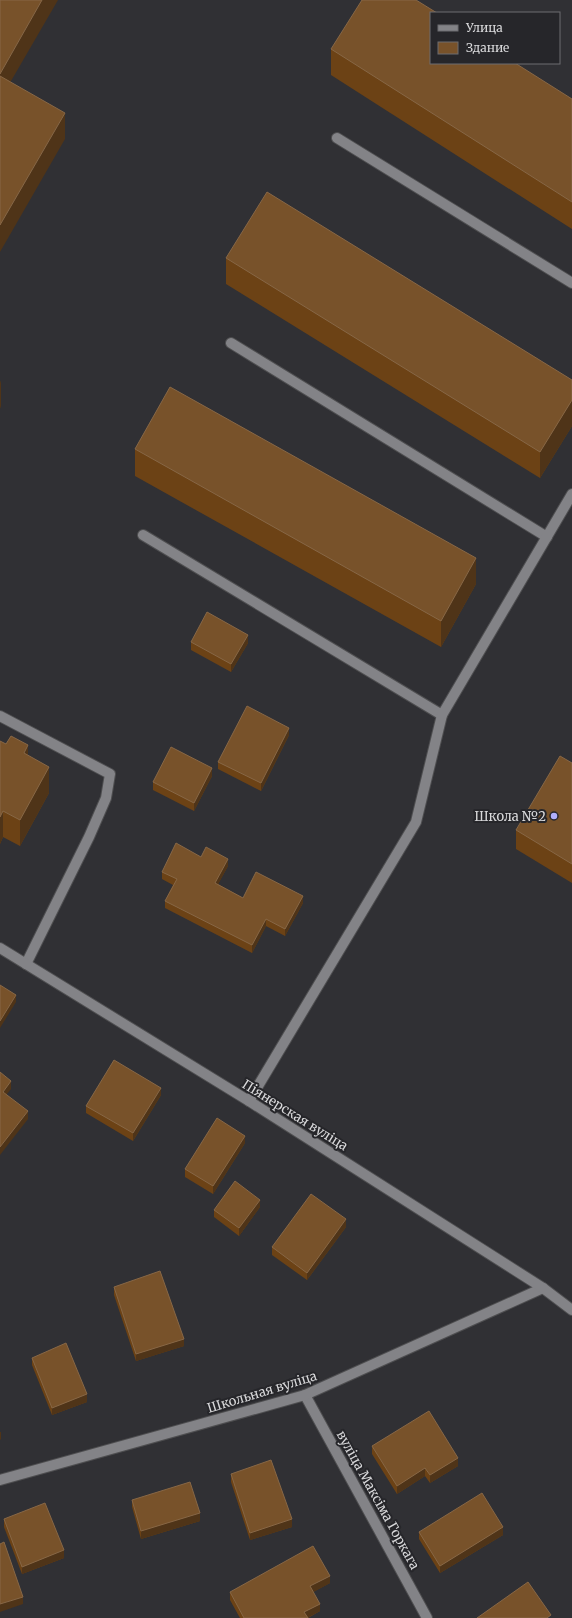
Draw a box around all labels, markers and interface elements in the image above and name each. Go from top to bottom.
legend [430,12,560,64]
text: Улица [465,20,503,35]
text: Здание [466,40,509,55]
place label: Школа №2 [474,808,546,825]
marker: Школа №2 [549,811,559,821]
street label: Піянерская вуліца [239,1076,351,1154]
street label: Школьная вуліца [205,1367,319,1417]
street label: вуліца Максіма Горкага [333,1427,423,1573]

